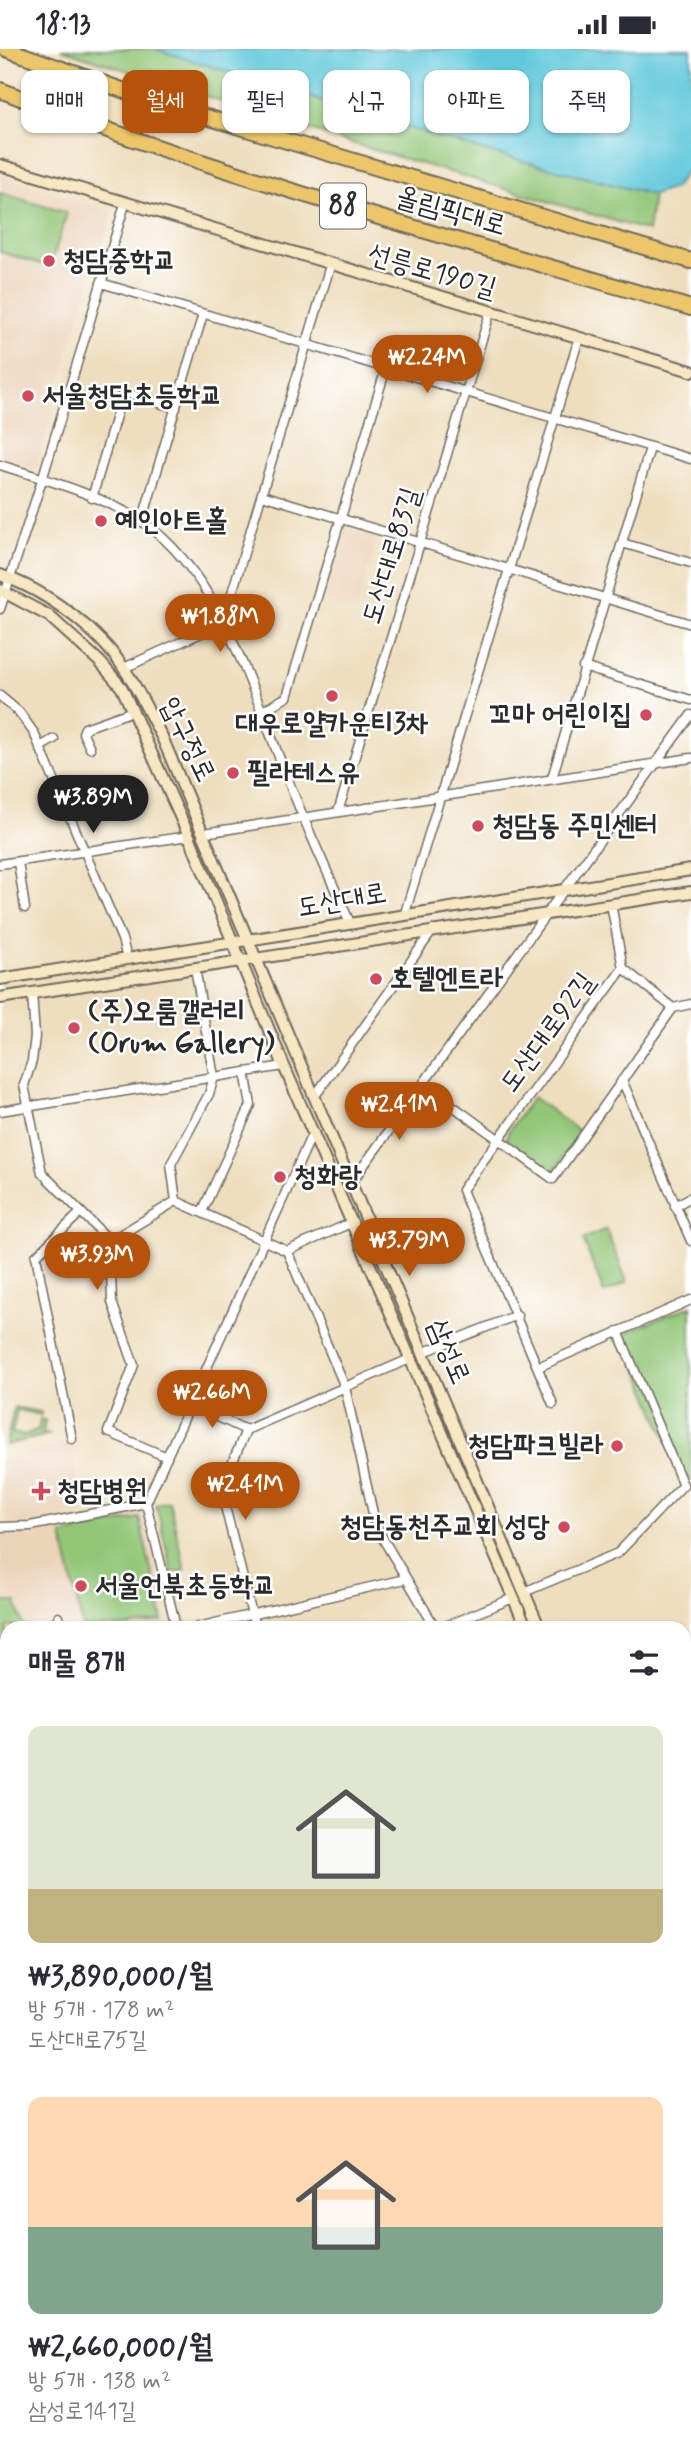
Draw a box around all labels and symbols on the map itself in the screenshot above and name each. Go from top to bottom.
street label: 올림픽대로 [392,179,510,245]
road number: 88 [320,183,366,229]
street label: 선릉로190길 [363,236,501,308]
place label: 청담중학교 [63,243,176,280]
marker: 청담중학교 [41,253,57,269]
pin: ₩2.24M [370,335,484,395]
place label: 서울청담초등학교 [42,378,222,415]
marker: 서울청담초등학교 [20,388,36,404]
street label: 도산대로83길 [354,483,430,629]
place label: 예인아트홀 [115,503,228,540]
marker: 예인아트홀 [93,513,109,529]
pin: ₩1.88M [163,595,277,654]
marker: 대우로얄카운티3차 [324,688,340,704]
street label: 압구정로 [151,691,223,789]
place label: 꼬마 어린이집 [489,697,632,734]
place label: 대우로얄카운티3차 [236,706,428,743]
marker: 꼬마 어린이집 [638,707,654,723]
place label: 필라테스유 [247,755,360,792]
marker: 필라테스유 [225,765,241,781]
pin: ₩3.89M [36,775,150,835]
place label: 청담동 주민센터 [492,808,657,845]
marker: 청담동 주민센터 [470,818,486,834]
street label: 도산대로 [294,875,390,927]
place label: 호텔엔트라 [390,961,503,998]
street label: 도산대로92길 [492,965,604,1101]
marker: 호텔엔트라 [368,971,384,987]
place label: (주)오룸갤러리 (Orum Gallery) [88,994,274,1063]
marker: (주)오룸갤러리 (Orum Gallery) [66,1020,82,1036]
pin: ₩2.41M [342,1083,456,1142]
place label: 청화랑 [294,1159,362,1196]
marker: 청화랑 [272,1169,288,1185]
pin: ₩3.79M [352,1219,466,1278]
pin: ₩3.93M [40,1233,154,1292]
street label: 삼성로 [418,1314,478,1390]
pin: ₩2.66M [155,1371,269,1430]
place label: 청담파크빌라 [468,1428,603,1465]
marker: 청담파크빌라 [609,1438,625,1454]
pin: ₩2.41M [188,1463,302,1522]
place label: 청담병원 [57,1473,147,1510]
marker: 청담병원 [31,1481,51,1501]
place label: 청담동천주교회 성당 [340,1509,550,1546]
marker: 청담동천주교회 성당 [556,1519,572,1535]
place label: 서울언북초등학교 [95,1568,275,1605]
marker: 서울언북초등학교 [73,1578,89,1594]

